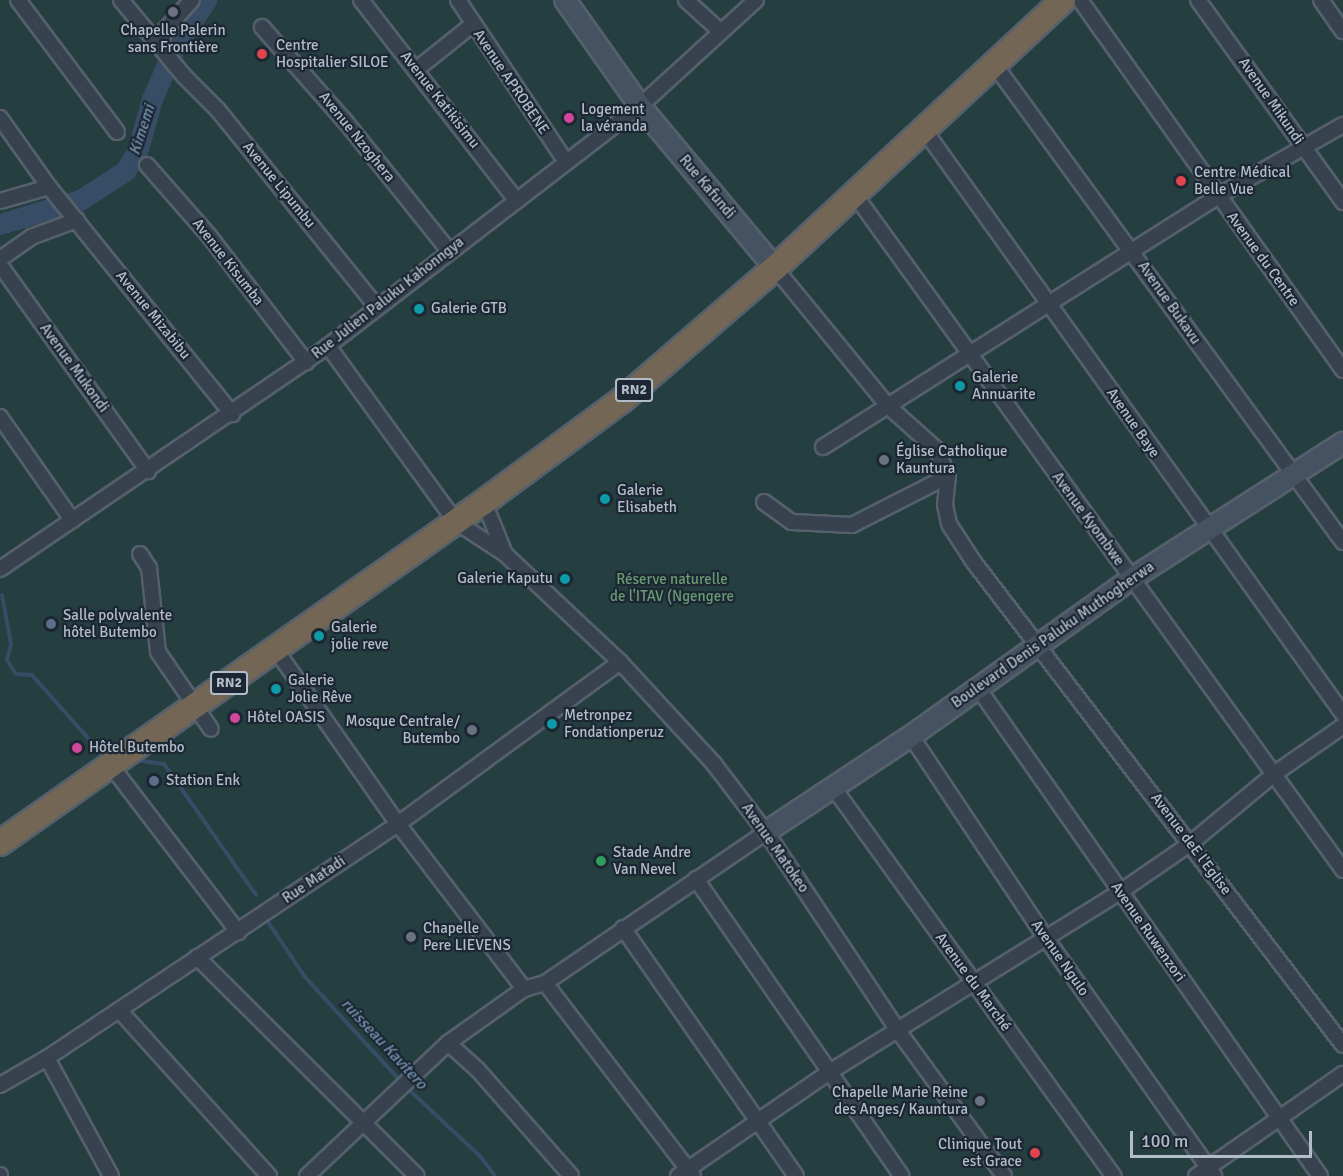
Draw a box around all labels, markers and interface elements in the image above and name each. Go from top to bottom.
marker: Chapelle Palerin sans Frontière [166,5,180,19]
place label: Chapelle Palerin sans Frontière [120,21,226,56]
street label: Avenue APROBENE [469,26,553,138]
place label: Centre Hospitalier SILOE [276,36,389,71]
marker: Centre Hospitalier SILOE [253,45,271,63]
street label: Avenue Katikisimu [396,48,484,152]
street label: Avenue Mikundi [1234,54,1308,148]
street label: Avenue Nzoghera [315,88,399,186]
place label: Logement la véranda [581,100,647,135]
water label: Kimemi [125,102,159,158]
marker: Logement la véranda [562,111,576,125]
street label: Avenue Lipumbu [239,138,319,232]
street label: Rue Kafundi [675,152,739,222]
place label: Centre Médical Belle Vue [1194,163,1291,198]
marker: Centre Médical Belle Vue [1172,172,1190,190]
street label: Avenue du Centre [1223,208,1303,310]
street label: Avenue Kisumba [188,215,268,309]
street label: Rue Julien Paluku Kahonngya [308,233,468,363]
street label: Avenue Bukavu [1134,258,1204,348]
street label: Avenue Mizabibu [112,267,194,363]
place label: Galerie GTB [431,300,507,318]
marker: Galerie GTB [412,302,426,316]
street label: Avenue Mukondi [36,320,112,416]
place label: Galerie Annuarite [972,368,1036,403]
road number: RN2 [614,379,654,401]
marker: Galerie Annuarite [953,379,967,393]
street label: Avenue Baye [1102,385,1164,461]
place label: Église Catholique Kauntura [896,442,1008,477]
marker: Église Catholique Kauntura [877,453,891,467]
street label: Avenue Kyombwe [1048,469,1128,569]
place label: Galerie Elisabeth [617,481,677,516]
marker: Galerie Elisabeth [598,492,612,506]
street label: Boulevard Denis Paluku Muthogherwa [948,558,1158,712]
place label: Galerie Kaputu [457,570,553,588]
park label: Réserve naturelle de l'ITAV (Ngengere [610,570,734,605]
marker: Galerie Kaputu [558,572,572,586]
place label: Salle polyvalente hôtel Butembo [63,606,172,641]
marker: Salle polyvalente hôtel Butembo [44,617,58,631]
place label: Galerie jolie reve [331,618,389,653]
marker: Galerie jolie reve [312,629,326,643]
place label: Galerie Jolie Rêve [288,671,352,706]
road number: RN2 [210,672,248,694]
marker: Galerie Jolie Rêve [269,682,283,696]
place label: Metronpez Fondationperuz [564,706,664,741]
place label: Hôtel OASIS [247,709,325,727]
marker: Hôtel OASIS [228,711,242,725]
place label: Mosque Centrale/ Butembo [346,712,460,747]
marker: Metronpez Fondationperuz [545,717,559,731]
marker: Mosque Centrale/ Butembo [465,723,479,737]
place label: Hôtel Butembo [89,739,185,757]
marker: Hôtel Butembo [70,741,84,755]
place label: Station Enk [166,772,240,790]
marker: Station Enk [147,774,161,788]
street label: Avenue deE l'Eglise [1147,789,1235,899]
street label: Avenue Matokeo [737,800,813,896]
place label: Stade Andre Van Nevel [613,843,691,878]
street label: Rue Matadi [279,852,349,908]
marker: Stade Andre Van Nevel [594,854,608,868]
street label: Avenue Ruwenzori [1107,879,1189,985]
street label: Avenue Ngulo [1027,917,1093,999]
place label: Chapelle Pere LIEVENS [423,919,511,954]
street label: Avenue du Marché [931,929,1015,1035]
marker: Chapelle Pere LIEVENS [404,930,418,944]
water label: ruisseau Kavitero [337,995,431,1093]
place label: Chapelle Marie Reine des Anges/ Kauntura [832,1083,968,1118]
marker: Chapelle Marie Reine des Anges/ Kauntura [973,1094,987,1108]
scale bar [1133,1119,1314,1157]
text: 100 m [1141,1130,1188,1152]
place label: Clinique Tout est Grace [938,1135,1022,1170]
marker: Clinique Tout est Grace [1026,1144,1044,1162]

